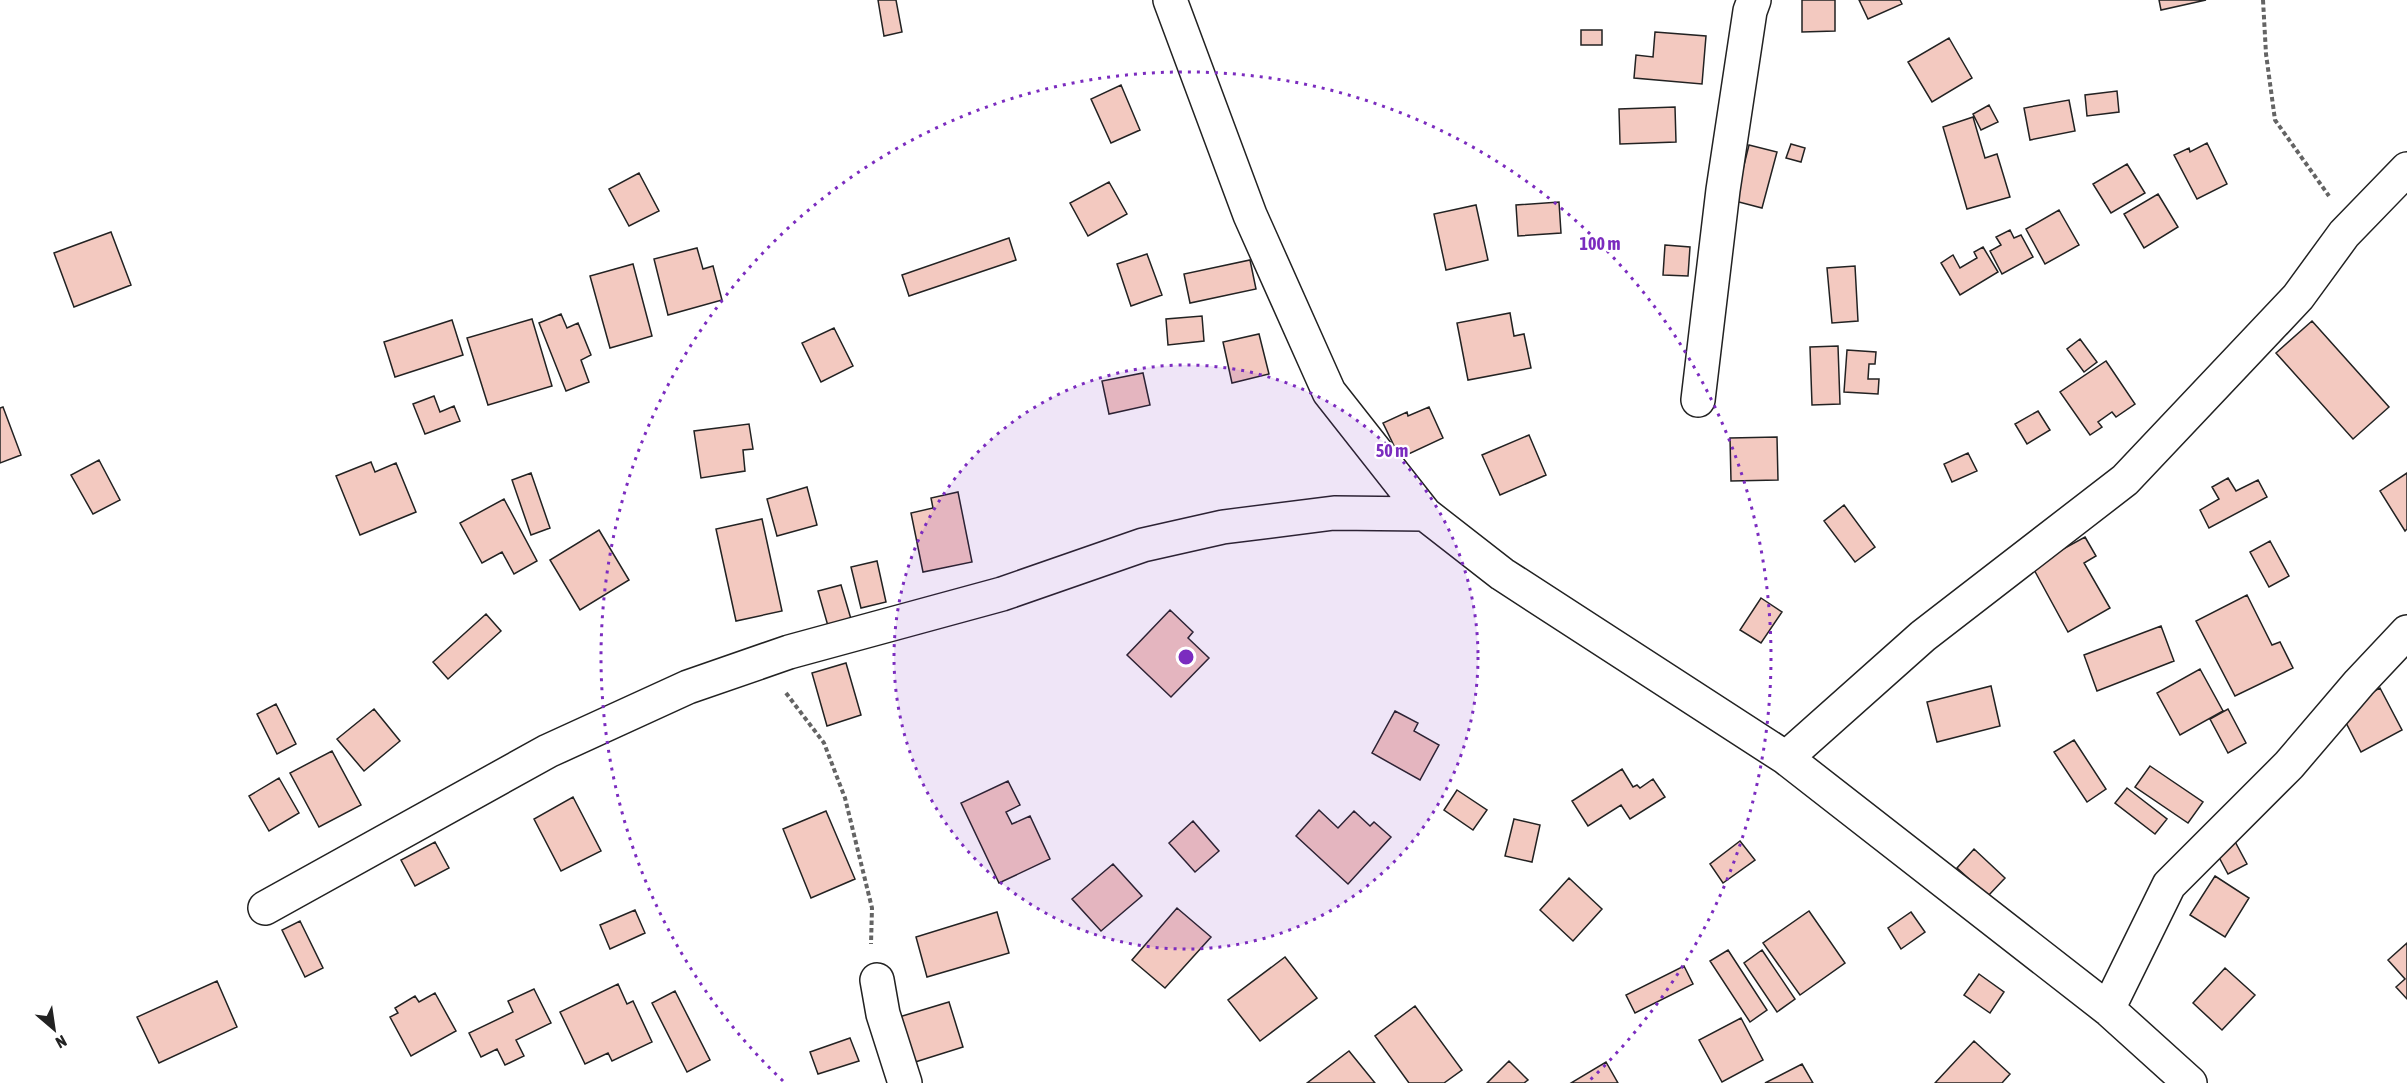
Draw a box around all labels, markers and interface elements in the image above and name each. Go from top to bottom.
text: 100 m [1580,233,1620,254]
text: 50 m [1376,440,1408,461]
centre of rings [1176,647,1196,667]
north arrow [24,999,84,1059]
text: N [53,1032,70,1052]

